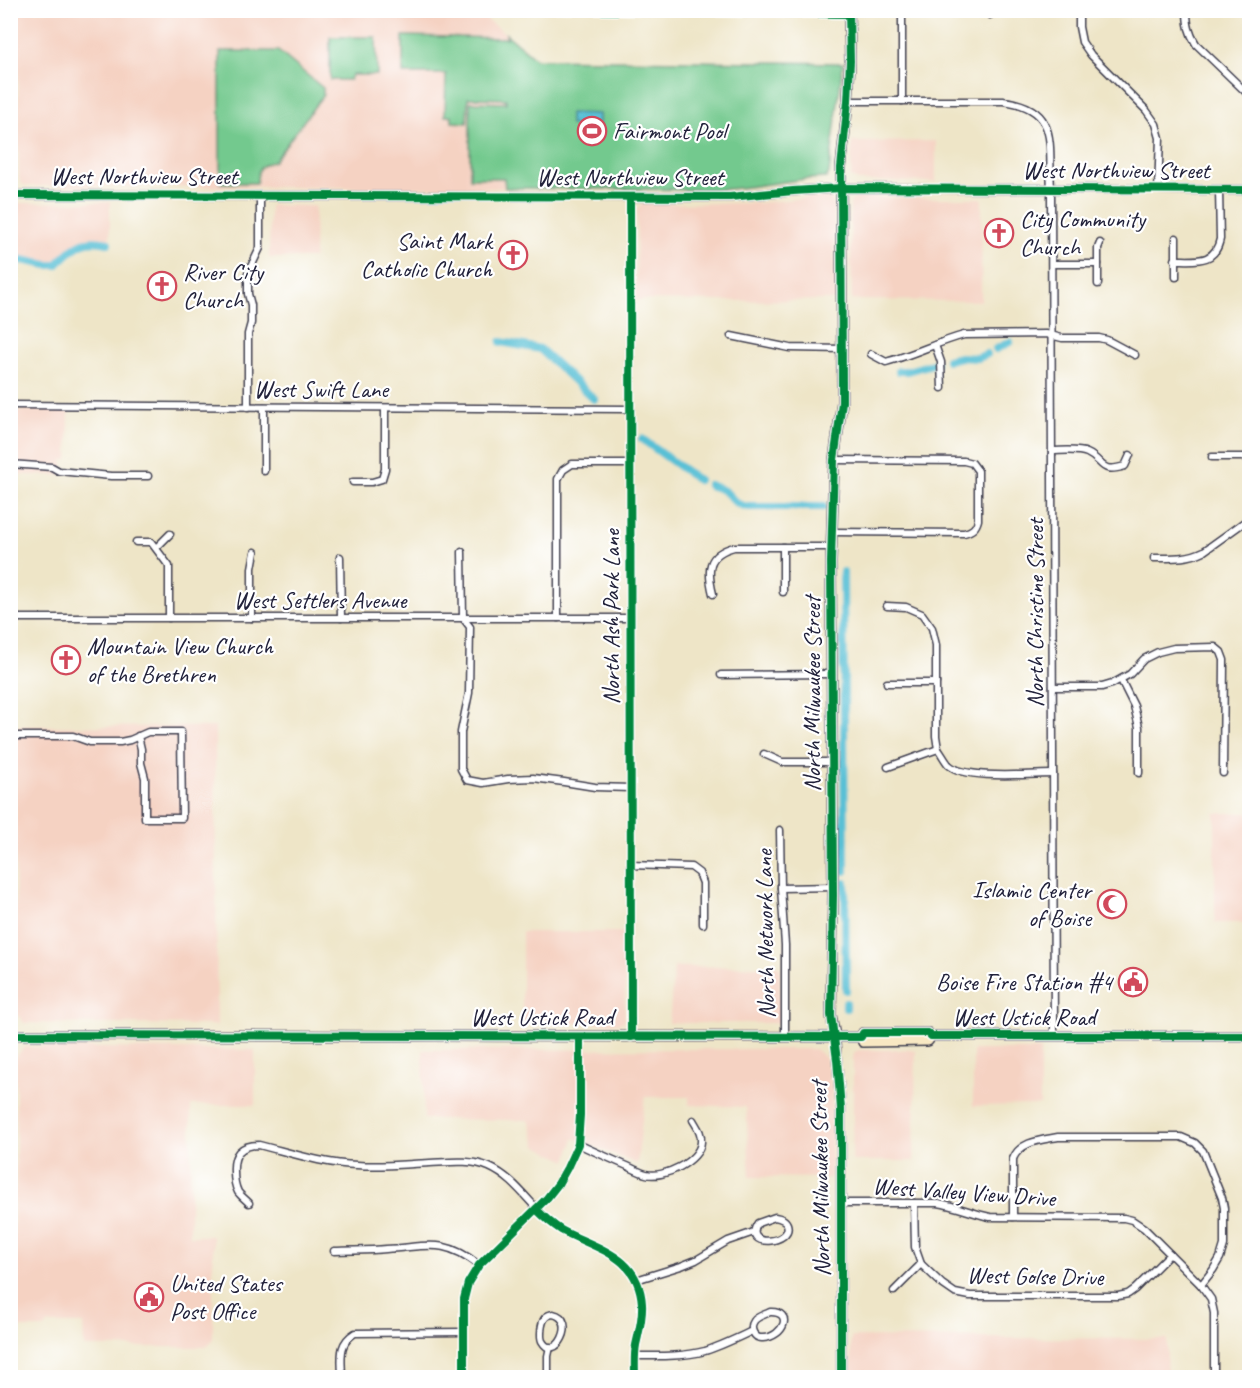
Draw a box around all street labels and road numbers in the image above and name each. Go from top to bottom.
street label: West Northview Street [1022,155,1212,185]
street label: West Northview Street [50,161,240,191]
street label: West Northview Street [536,162,726,192]
street label: West Swift Lane [254,374,390,404]
street label: North Christine Street [1020,517,1050,707]
street label: North Ash Park Lane [596,527,626,705]
street label: West Settlers Avenue [234,585,408,615]
street label: North Milwaukee Street [797,593,827,792]
street label: North Network Lane [748,847,781,1019]
street label: West Ustick Road [471,1002,617,1032]
street label: West Ustick Road [953,1002,1099,1032]
street label: North Milwaukee Street [803,1078,837,1277]
street label: West Valley View Drive [872,1171,1058,1213]
street label: West Golse Drive [967,1260,1106,1292]

